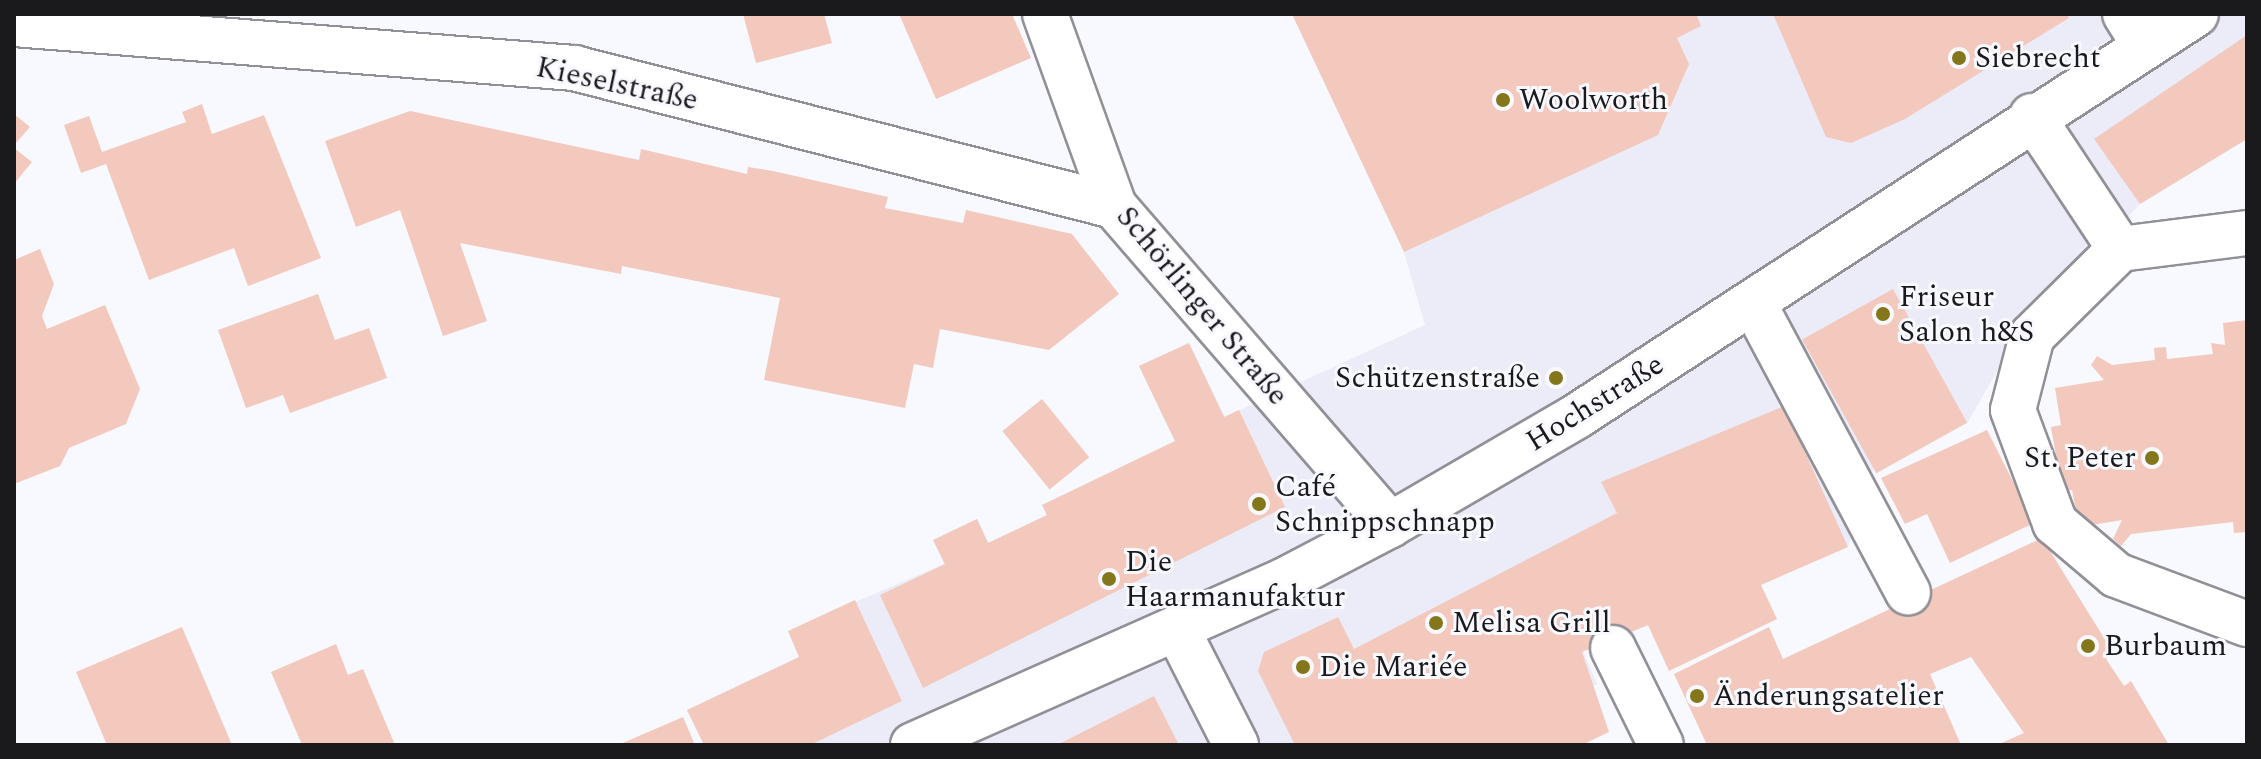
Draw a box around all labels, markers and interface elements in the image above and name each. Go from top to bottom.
place label: Siebrecht [1975,40,2101,76]
street label: Kieselstraße [533,49,701,119]
marker: Siebrecht [1950,49,1968,67]
place label: Woolworth [1519,82,1668,118]
marker: Woolworth [1494,91,1512,109]
street label: Schörlinger Straße [1108,199,1296,413]
place label: Friseur Salon h&S [1899,279,2034,350]
marker: Friseur Salon h&S [1874,305,1892,323]
street label: Hochstraße [1520,347,1670,459]
place label: Schützenstraße [1335,360,1540,396]
marker: Schützenstraße [1547,369,1565,387]
place label: St. Peter [2024,440,2136,476]
marker: St. Peter [2143,449,2161,467]
place label: Café Schnippschnapp [1275,469,1495,540]
marker: Café Schnippschnapp [1250,495,1268,513]
place label: Die Haarmanufaktur [1125,544,1345,614]
marker: Die Haarmanufaktur [1100,570,1118,588]
place label: Melisa Grill [1452,605,1611,641]
marker: Melisa Grill [1427,614,1445,632]
place label: Burbaum [2104,628,2227,664]
marker: Burbaum [2079,637,2097,655]
place label: Die Mariée [1319,649,1467,685]
marker: Die Mariée [1294,658,1312,676]
place label: Änderungsatelier [1713,678,1944,714]
marker: Änderungsatelier [1688,687,1706,705]

